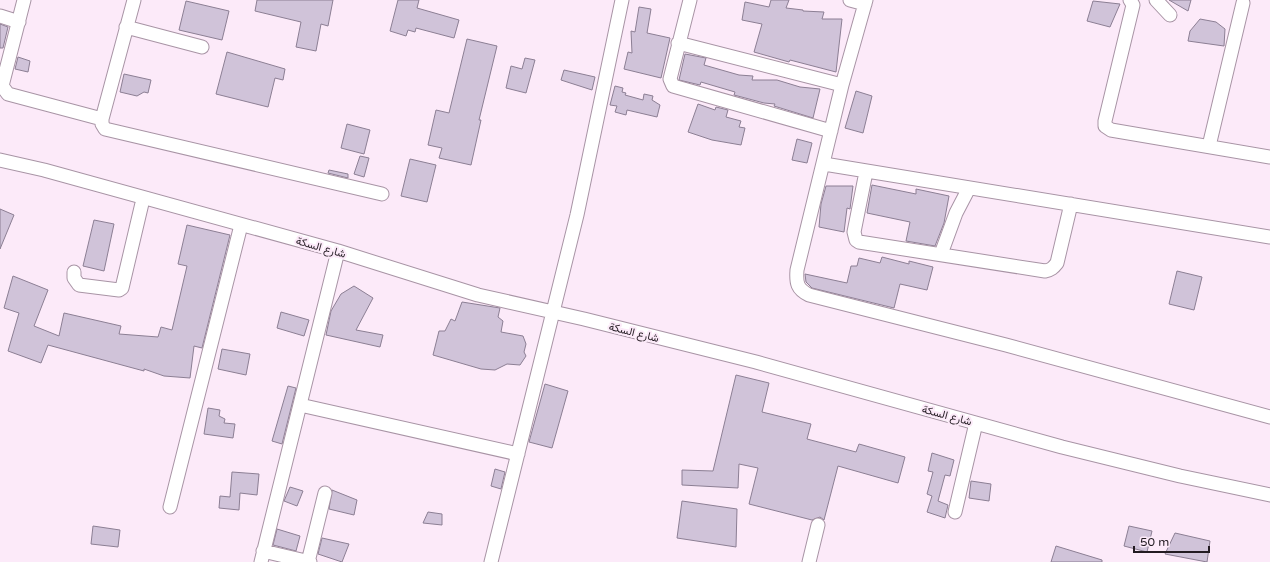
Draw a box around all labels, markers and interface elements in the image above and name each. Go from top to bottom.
street label: شارع السكة [294,234,348,262]
street label: شارع السكة [607,320,661,346]
street label: شارع السكة [920,403,974,429]
scale bar [1134,528,1209,554]
text: 50 m [1140,535,1169,549]

